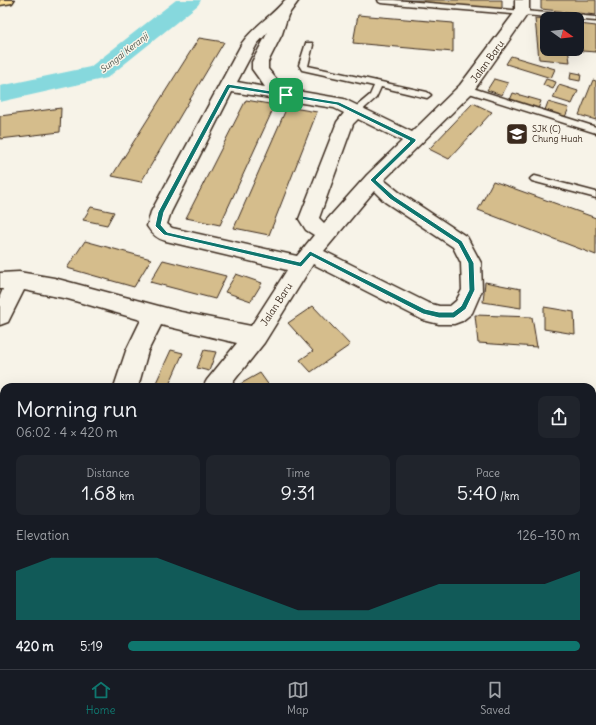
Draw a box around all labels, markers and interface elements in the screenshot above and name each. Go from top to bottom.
north arrow [540,12,584,56]
map controls [540,12,584,56]
water label: Sungai Keranji [97,30,151,76]
street label: Jalan Baru [468,37,507,85]
pin [269,78,303,112]
icon: arrive [275,84,297,106]
school or university icon: SJK (C) Chung Huah [504,121,530,147]
place label: SJK (C) Chung Huah [532,123,583,144]
street label: Jalan Baru [258,280,295,328]
text: Morning run [16,395,138,423]
button: share [538,396,580,438]
text: 06:02 · 4 × 420 m [16,424,118,441]
text: Distance [87,466,129,480]
text: Time [286,466,310,480]
text: Pace [476,466,500,480]
text: 1.68 [81,480,117,505]
text: 9:31 [280,480,316,505]
text: 5:40 [457,480,497,505]
text: km [117,489,135,503]
text: /km [497,489,519,503]
text: Elevation [16,527,69,544]
text: 126–130 m [517,527,580,544]
text: 420 m [16,638,54,655]
text: 5:19 [80,638,103,655]
tab: Home [86,679,115,717]
tab: Map [287,679,309,717]
tab: Saved [480,679,510,717]

